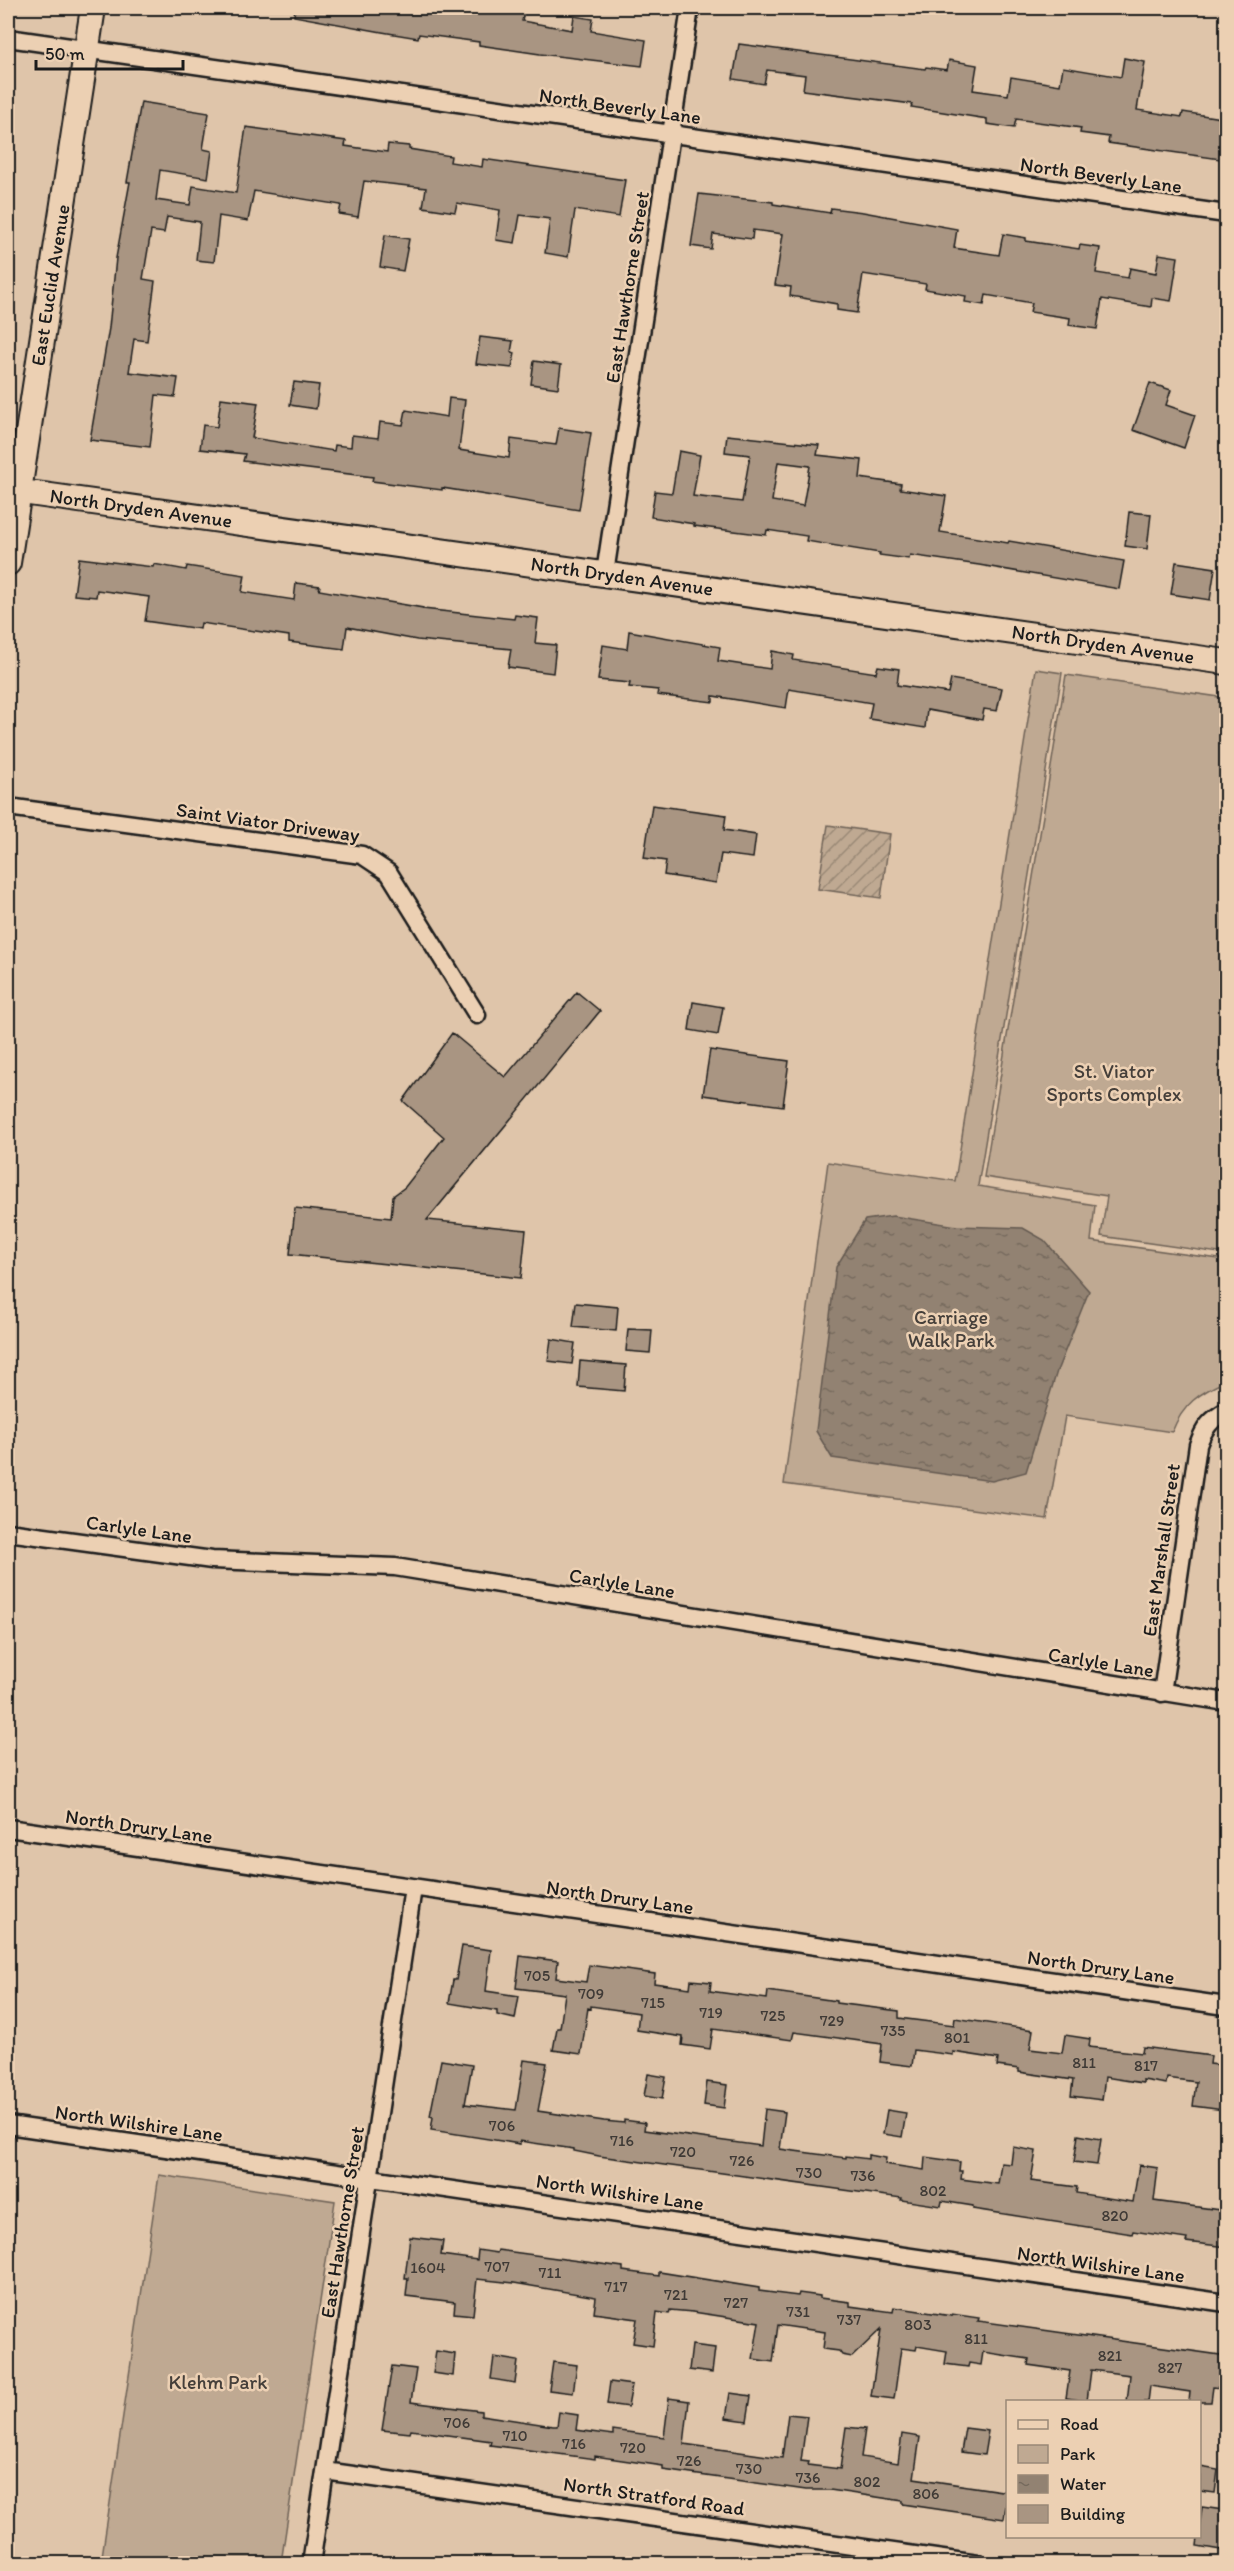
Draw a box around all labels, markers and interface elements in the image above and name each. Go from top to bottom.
scale bar [36,33,183,71]
text: 50 m [45,43,85,65]
street label: North Beverly Lane [538,83,702,129]
street label: North Beverly Lane [1019,152,1183,198]
street label: East Hawthorne Street [600,189,654,385]
street label: East Euclid Avenue [25,203,75,367]
street label: North Dryden Avenue [48,483,234,533]
street label: North Dryden Avenue [529,551,715,601]
street label: North Dryden Avenue [1010,619,1196,669]
street label: Saint Viator Driveway [175,797,362,847]
park label: St. Viator Sports Complex [1047,1059,1182,1106]
park label: Carriage Walk Park [908,1305,995,1352]
street label: East Marshall Street [1137,1462,1185,1638]
street label: Carlyle Lane [85,1510,193,1548]
street label: Carlyle Lane [567,1563,677,1603]
street label: Carlyle Lane [1046,1642,1156,1682]
street label: North Drury Lane [64,1804,214,1848]
street label: North Drury Lane [545,1875,695,1919]
street label: North Drury Lane [1026,1945,1176,1989]
house number: 705 [524,1966,550,1985]
house number: 709 [578,1984,604,2003]
house number: 715 [641,1993,665,2012]
house number: 719 [699,2003,723,2022]
house number: 725 [761,2006,785,2025]
house number: 729 [820,2011,844,2030]
house number: 735 [880,2021,906,2040]
house number: 801 [944,2028,971,2047]
house number: 811 [1072,2053,1096,2072]
house number: 817 [1134,2056,1158,2075]
street label: North Wilshire Lane [54,2099,224,2147]
house number: 706 [489,2116,515,2135]
street label: East Hawthorne Street [315,2124,369,2320]
house number: 716 [610,2131,634,2150]
house number: 720 [670,2142,696,2161]
house number: 726 [730,2151,754,2170]
house number: 730 [796,2163,822,2182]
house number: 736 [850,2166,876,2185]
street label: North Wilshire Lane [535,2168,705,2216]
house number: 802 [919,2181,947,2200]
house number: 820 [1101,2206,1129,2225]
street label: North Wilshire Lane [1016,2240,1186,2288]
house number: 707 [484,2257,510,2276]
house number: 1604 [410,2258,446,2277]
house number: 711 [539,2263,562,2282]
house number: 717 [604,2277,628,2296]
house number: 721 [664,2285,688,2304]
house number: 727 [724,2293,748,2312]
house number: 731 [786,2302,811,2321]
house number: 737 [837,2310,861,2329]
house number: 803 [904,2315,932,2334]
house number: 811 [964,2329,988,2348]
house number: 821 [1098,2346,1123,2365]
house number: 827 [1157,2358,1183,2377]
park label: Klehm Park [169,2370,267,2394]
legend [1006,2400,1201,2538]
house number: 706 [444,2413,470,2432]
text: Road [1060,2413,1099,2435]
house number: 710 [502,2426,528,2445]
house number: 716 [562,2434,586,2453]
house number: 720 [620,2438,646,2457]
text: Park [1060,2443,1095,2465]
house number: 726 [677,2451,701,2470]
house number: 730 [736,2459,762,2478]
house number: 736 [795,2468,821,2487]
street label: North Stratford Road [562,2471,746,2521]
house number: 802 [853,2472,881,2491]
text: Water [1060,2473,1106,2495]
house number: 806 [912,2484,940,2503]
text: Building [1060,2503,1126,2525]

